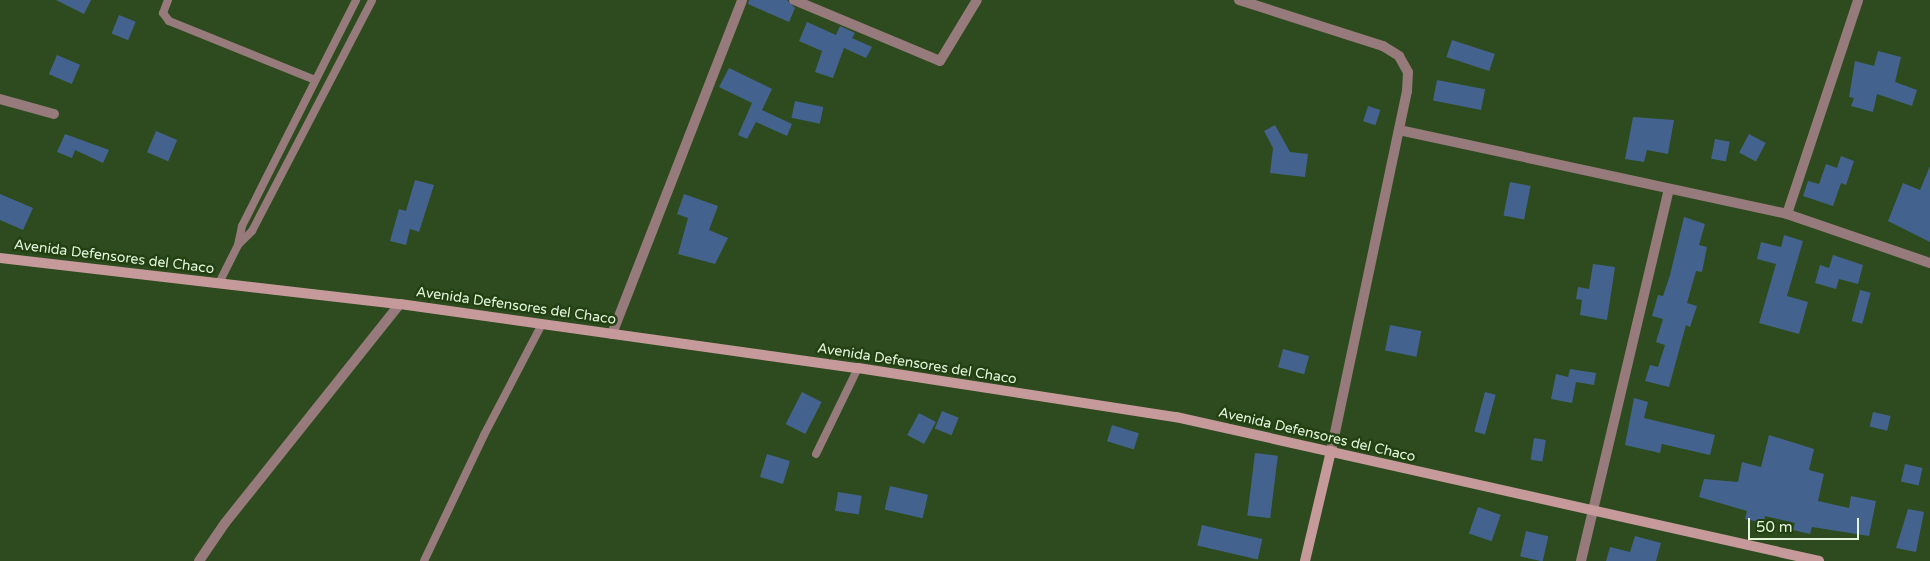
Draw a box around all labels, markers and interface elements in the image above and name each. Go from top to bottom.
street label: Avenida Defensores del Chaco [13,236,215,278]
street label: Avenida Defensores del Chaco [415,284,617,328]
street label: Avenida Defensores del Chaco [816,340,1018,388]
street label: Avenida Defensores del Chaco [1217,404,1417,466]
scale bar [1750,508,1861,540]
text: 50 m [1756,518,1793,536]

